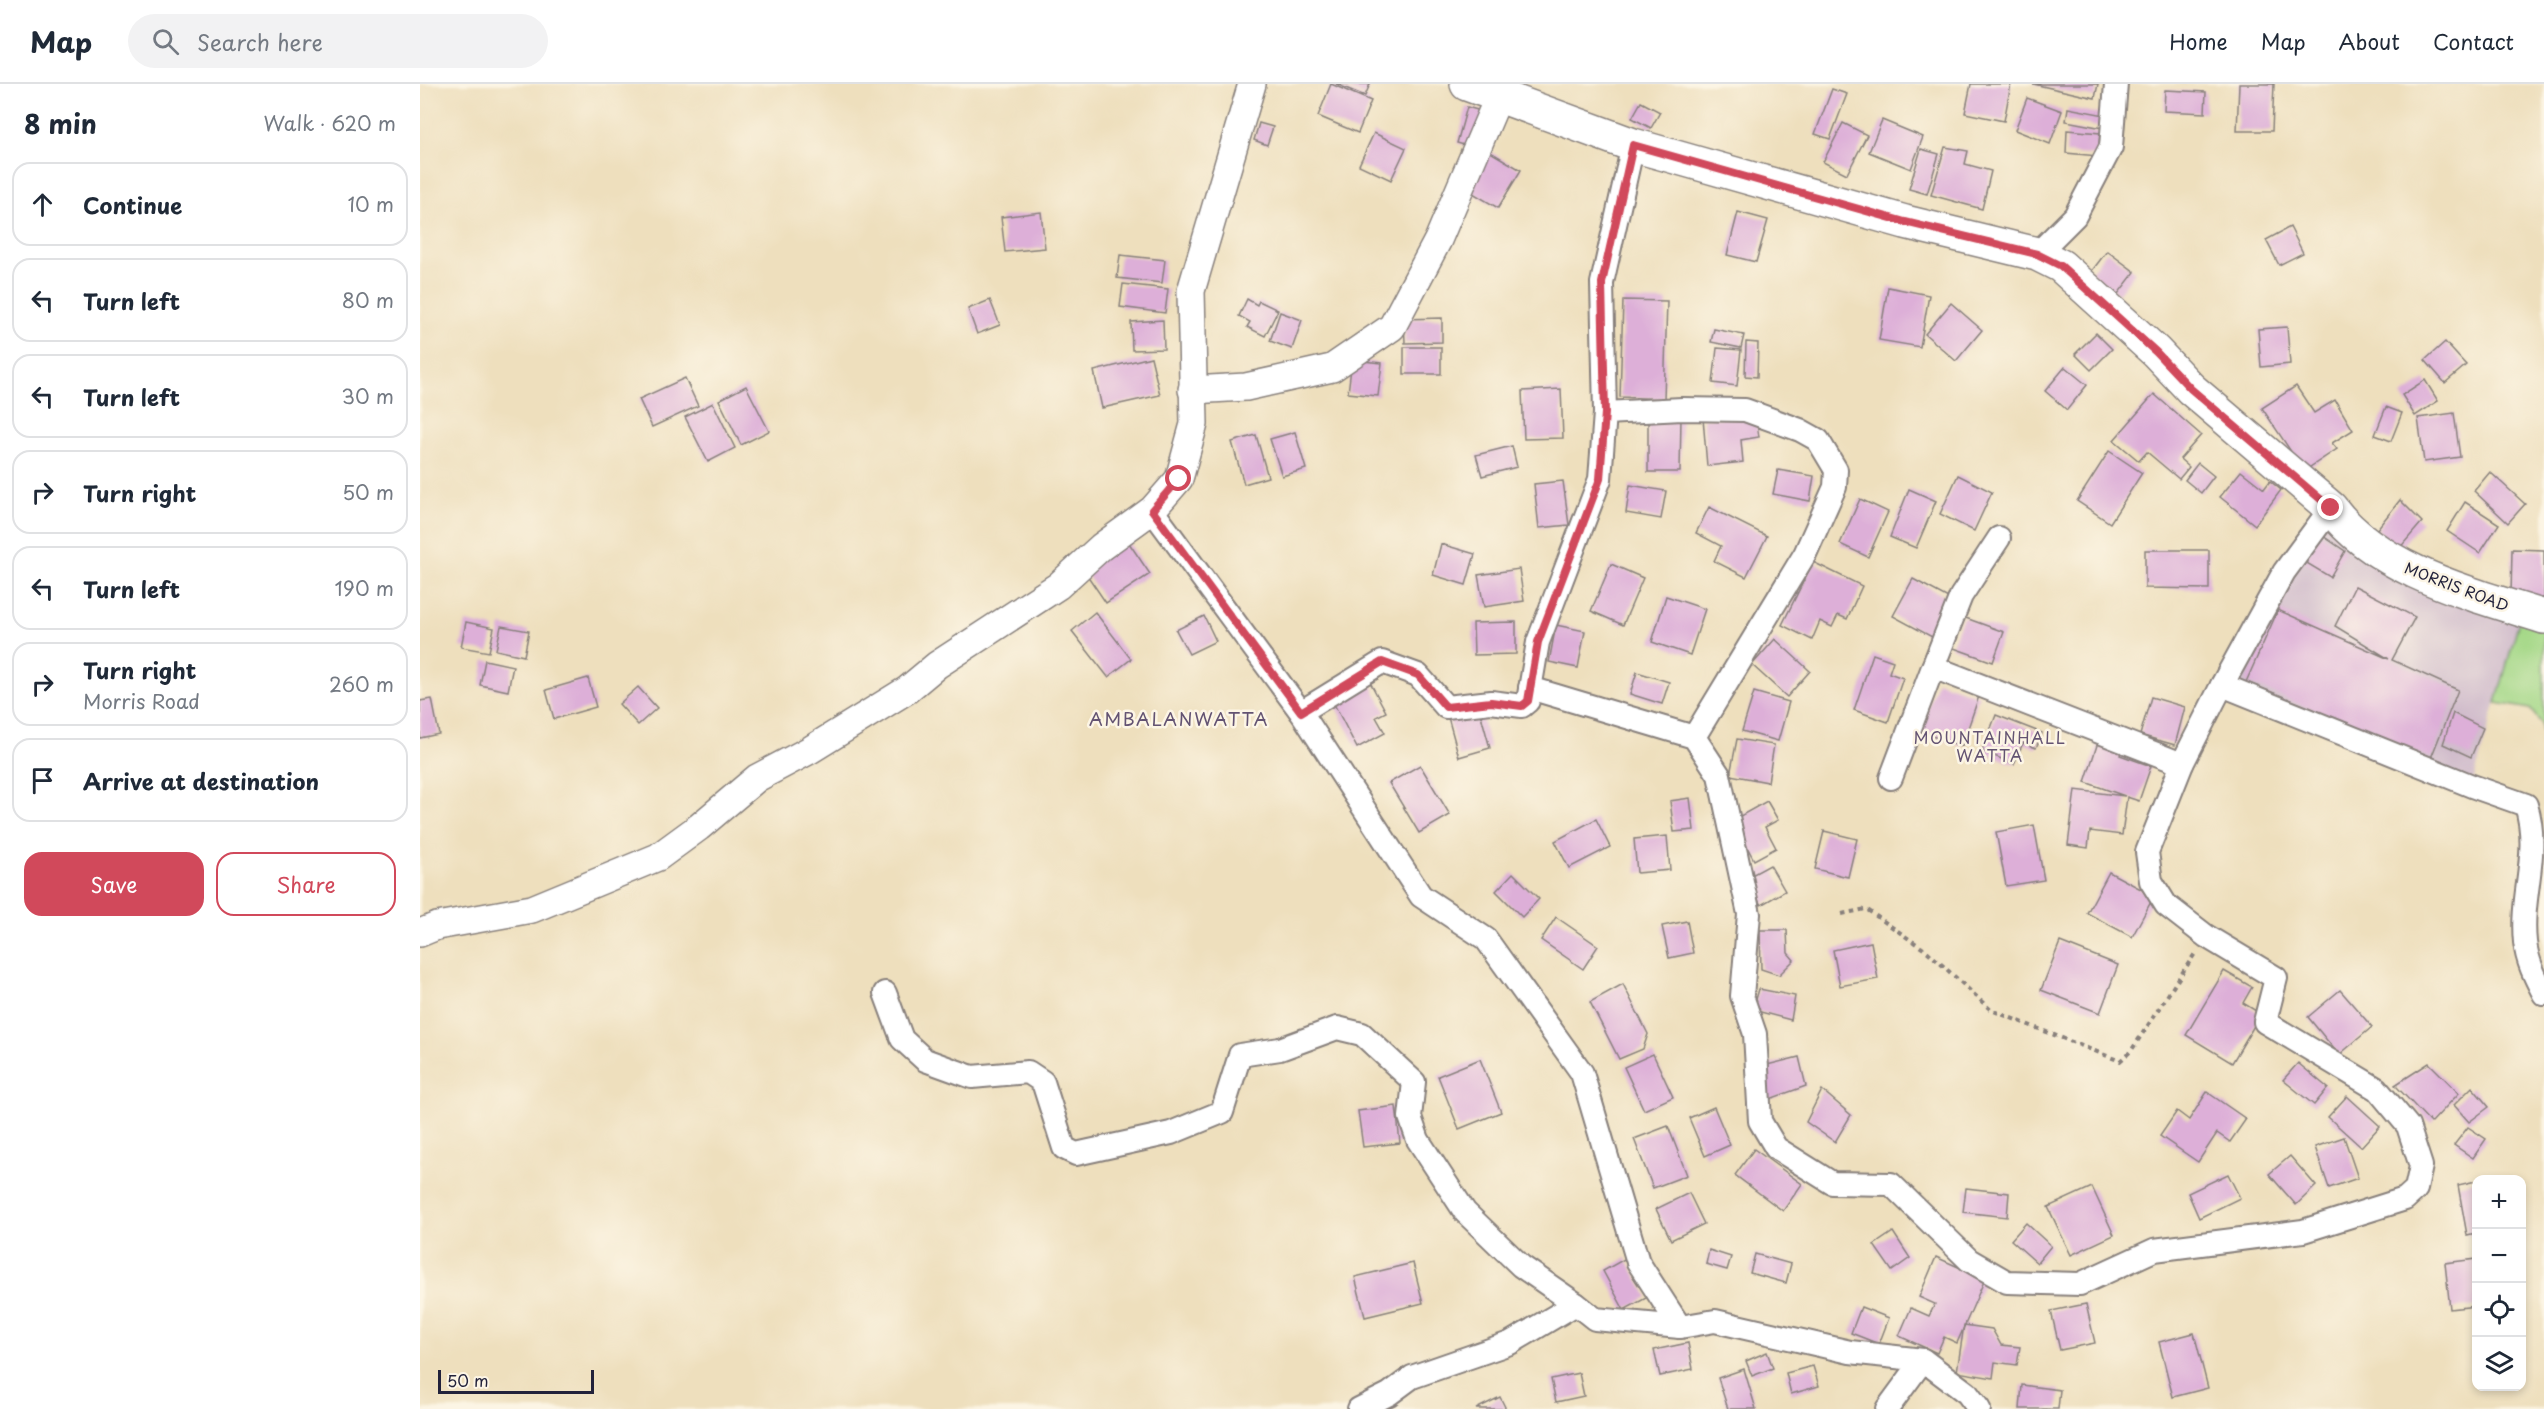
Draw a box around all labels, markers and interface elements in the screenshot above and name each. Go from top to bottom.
search box [128,14,548,68]
text: Map [30,20,92,63]
icon: search [149,25,182,58]
text: Search here [197,25,323,58]
text: Home [2169,25,2228,57]
text: Map [2261,25,2306,57]
text: About [2339,25,2400,57]
text: Contact [2433,25,2514,57]
text: 8 min [24,104,97,143]
text: Walk · 620 m [264,108,396,138]
icon: ahead [26,188,59,221]
text: Continue [83,188,182,221]
text: 10 m [347,189,394,219]
icon: left [26,284,59,317]
text: Turn left [83,284,180,317]
text: 80 m [342,285,394,315]
icon: left [26,380,59,413]
text: Turn left [83,380,180,413]
text: 30 m [341,381,394,411]
route start [1165,465,1191,491]
icon: right [26,476,59,509]
text: Turn right [83,476,196,509]
text: 50 m [342,477,394,507]
route end [2317,494,2343,520]
street label: MORRIS ROAD [2402,556,2512,616]
icon: left [26,572,59,605]
text: Turn left [83,572,180,605]
text: 190 m [335,573,394,603]
text: Turn right [83,653,196,686]
icon: right [26,668,59,701]
text: 260 m [329,669,394,699]
text: Morris Road [83,686,200,716]
district label: AMBALANWATTA [1089,705,1269,732]
district label: MOUNTAINHALL WATTA [1913,725,2067,767]
icon: arrive [26,764,59,797]
text: Arrive at destination [83,764,319,797]
button: Save [24,852,204,916]
button: Share [216,852,396,916]
map controls [2472,1175,2526,1391]
button: + [2472,1175,2526,1229]
button: − [2472,1229,2526,1283]
button: locate [2472,1283,2526,1337]
button: layers [2472,1337,2526,1391]
scale bar [438,1367,594,1394]
text: 50 m [447,1368,488,1392]

